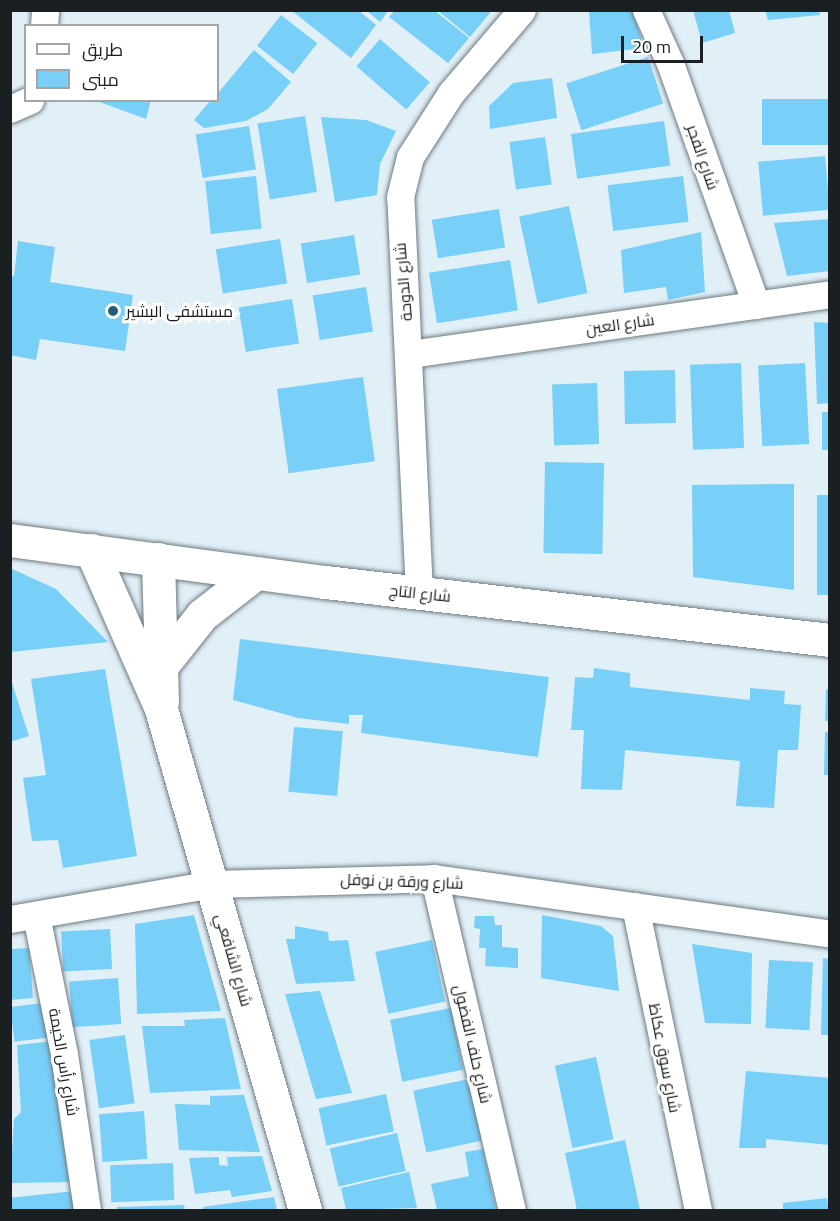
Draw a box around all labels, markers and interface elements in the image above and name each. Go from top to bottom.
legend [24,24,219,102]
scale bar [624,24,706,62]
text: 20 m [632,33,671,60]
text: طريق [82,36,123,63]
text: مبنى [82,66,119,93]
street label: شارع الفجر [683,122,723,192]
street label: شارع الدوحة [390,242,416,322]
place label: مستشفى البشير [126,301,233,321]
marker: مستشفى البشير [104,302,122,320]
street label: شارع العين [584,310,656,338]
street label: شارع التاج [388,580,452,606]
street label: شارع ورقة بن نوفل [340,869,464,893]
street label: شارع الشافعي [212,911,256,1009]
street label: شارع حلف الفضول [450,983,496,1105]
street label: شارع سوق عكاظ [645,1002,685,1114]
street label: شارع رأس الخيمة [45,1007,83,1117]

